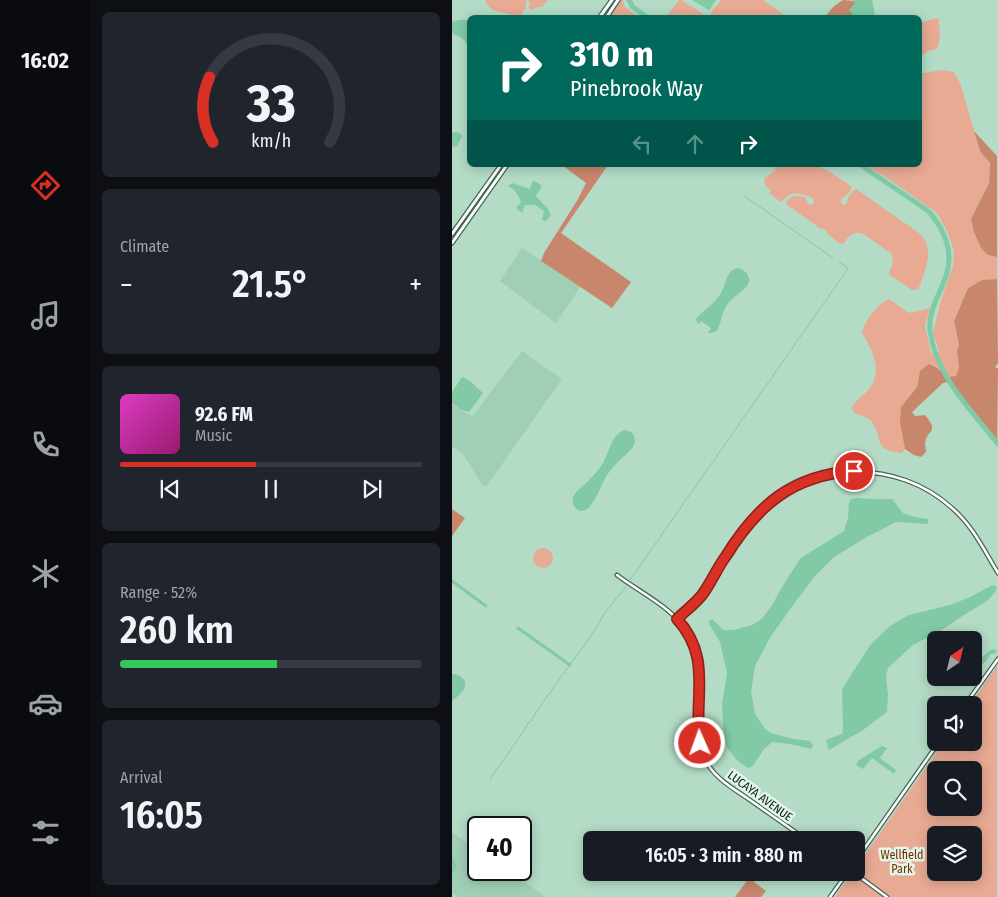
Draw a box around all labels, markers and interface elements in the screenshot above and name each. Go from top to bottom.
text: 310 m [570,33,654,75]
icon: right [487,35,552,100]
text: 16:02 [21,47,69,74]
text: 33 [245,72,296,135]
text: Pinebrook Way [570,75,703,102]
text: km/h [251,130,291,152]
icon: left [628,130,656,158]
icon: ahead [681,130,709,158]
icon: right [734,130,762,158]
icon: directions [28,168,63,203]
text: Climate [120,237,169,256]
text: 21.5° [232,261,310,307]
text: − [120,268,133,301]
text: + [409,268,422,301]
icon: music [28,298,63,333]
text: 92.6 FM [195,403,253,426]
text: Music [195,426,232,445]
icon: phone [28,427,63,462]
pin [833,450,875,492]
icon: arrive [840,457,868,485]
icon: previous [156,475,184,503]
icon: pause [257,475,285,503]
icon: next [358,475,386,503]
icon: climate [28,556,63,591]
text: Range · 52% [120,583,197,602]
text: 260 km [120,607,234,653]
north arrow [927,631,982,686]
map controls [927,631,982,881]
icon: car [28,686,63,721]
button: sound [927,696,982,751]
position arrow [673,716,725,768]
button: search [927,761,982,816]
text: Arrival [120,768,162,787]
street label: LUCAYA AVENUE [725,768,795,824]
text: 16:05 [120,792,203,838]
icon: filters [28,815,63,850]
speed limit sign: 40 [467,816,532,881]
button: layers [927,826,982,881]
text: 16:05 · 3 min · 880 m [645,844,803,867]
park label: Wellfield Park [881,848,923,876]

